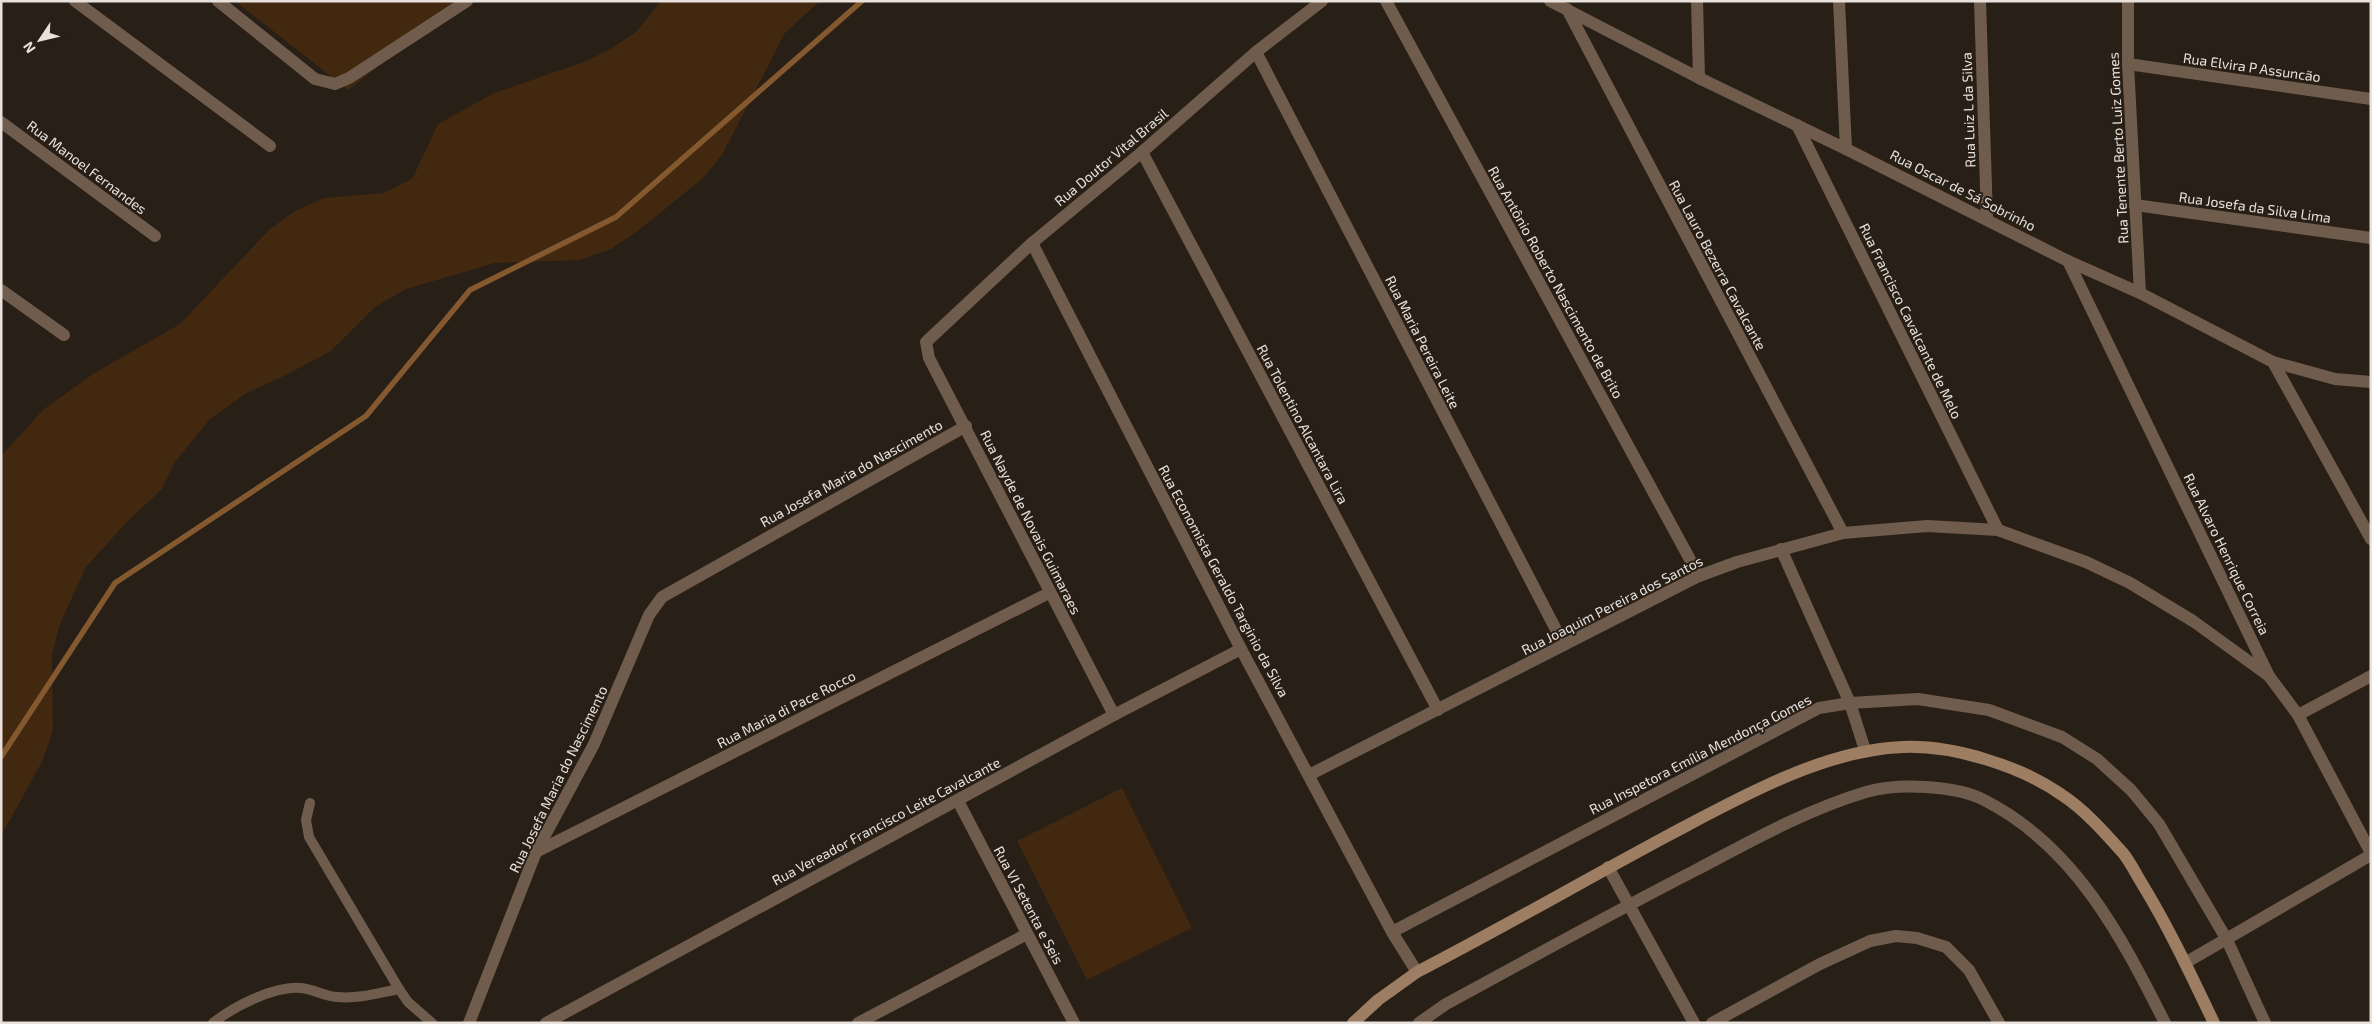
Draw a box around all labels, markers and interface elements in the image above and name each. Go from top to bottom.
north arrow [15,15,65,65]
text: N [19,39,39,57]
street label: Rua Elvira P Assuncão [2182,49,2322,85]
street label: Rua Luiz L da Silva [1957,52,1979,168]
street label: Rua Tenente Berto Luiz Gomes [2104,52,2132,244]
street label: Rua Doutor Vital Brasil [1051,104,1172,209]
street label: Rua Manoel Fernandes [24,117,150,217]
street label: Rua Oscar de Sá Sobrinho [1887,146,2039,234]
street label: Rua Antônio Roberto Nascimento de Brito [1485,163,1627,401]
street label: Rua Lauro Bezerra Cavalcante [1666,177,1770,353]
street label: Rua Josefa da Silva Lima [2178,188,2332,226]
street label: Rua Francisco Cavalcante de Melo [1856,220,1966,422]
street label: Rua Maria Pereira Leite [1382,273,1464,411]
street label: Rua Tolentino Alcantara Lira [1254,341,1352,507]
street label: Rua Josefa Maria do Nascimento [757,416,945,530]
street label: Rua Nayde de Novais Guimaraes [977,427,1085,617]
street label: Rua Economista Geraldo Targinio da Silva [1155,462,1293,700]
street label: Rua Alvaro Henrique Correia [2180,470,2274,638]
street label: Rua Joaquim Pereira dos Santos [1519,552,1705,658]
street label: Rua Maria di Pace Rocco [714,667,858,751]
street label: Rua Josefa Maria do Nascimento [505,683,611,875]
street label: Rua Inspetora Emília Mendonça Gomes [1586,690,1814,819]
street label: Rua Vereador Francisco Leite Cavalcante [769,753,1003,889]
street label: Rua VI Setenta e Seis [991,843,1067,967]

